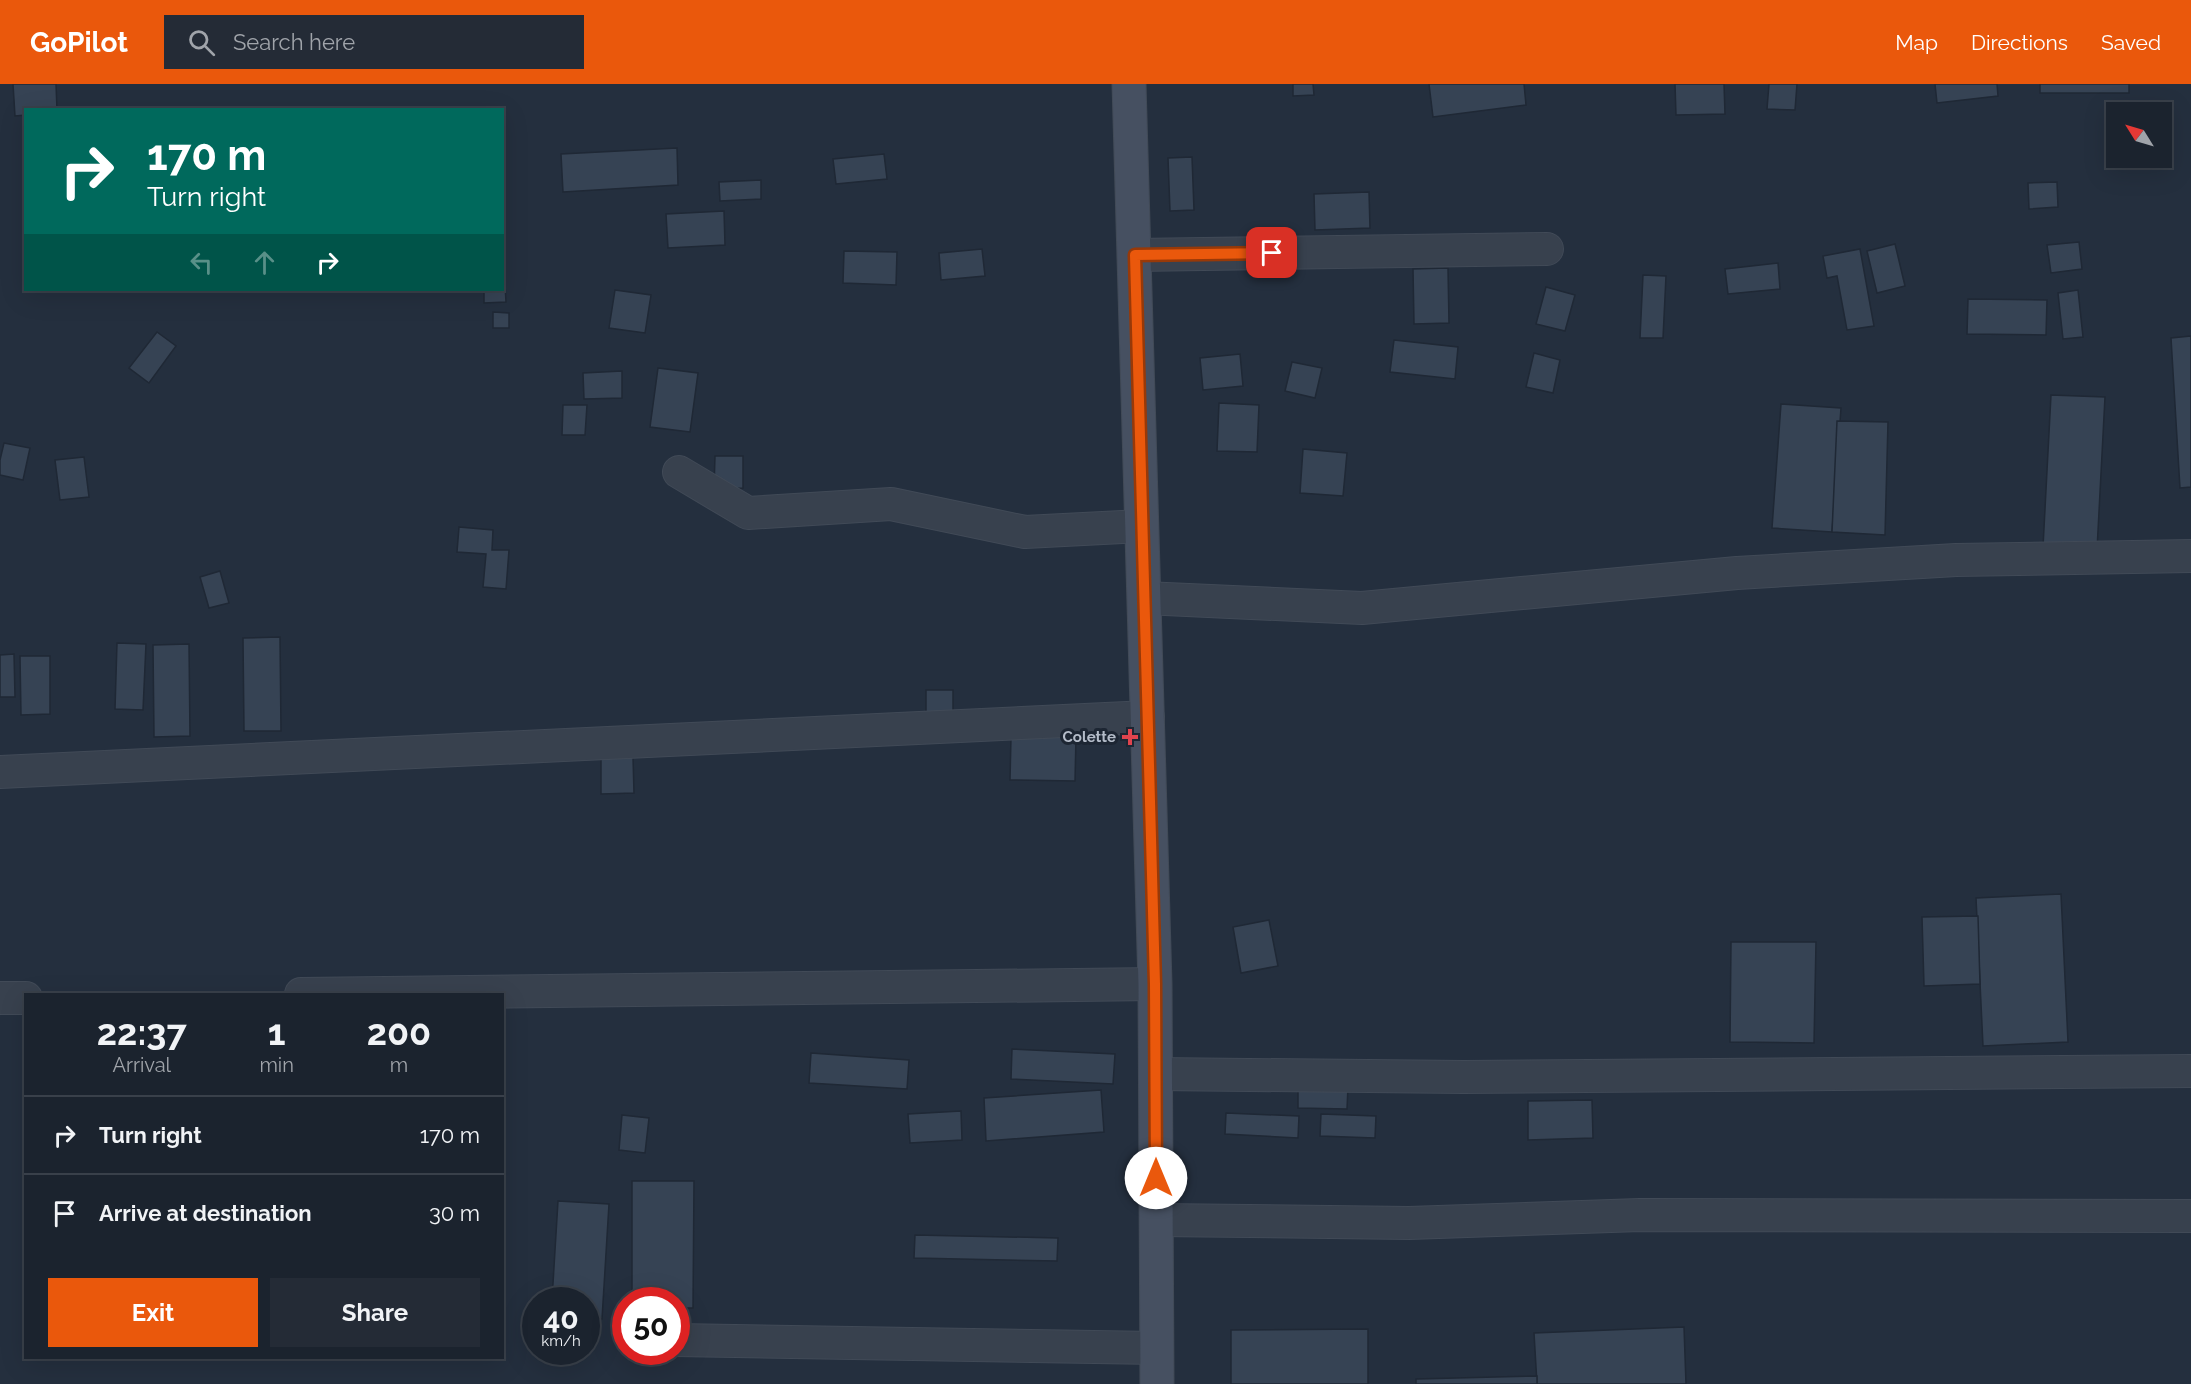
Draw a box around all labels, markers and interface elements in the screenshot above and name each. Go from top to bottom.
search box [164,15,584,69]
text: GoPilot [30,26,128,59]
icon: search [185,26,218,59]
text: Search here [233,29,355,55]
text: Map [1895,30,1938,55]
text: Directions [1971,30,2068,55]
text: Saved [2101,30,2161,55]
north arrow [2106,102,2172,168]
map controls [2106,102,2172,168]
text: 170 m [147,131,266,180]
icon: right [48,132,126,210]
text: Turn right [147,181,266,212]
pin [1246,227,1297,278]
icon: arrive [1255,236,1288,269]
icon: left [185,246,218,279]
icon: ahead [248,246,281,279]
icon: right [311,246,344,279]
place label: Colette [1063,728,1116,746]
marker: Colette [1121,728,1139,746]
text: 22:37 [97,1011,187,1053]
text: 1 [268,1011,286,1053]
text: 200 [367,1011,431,1053]
text: Arrival [112,1053,171,1077]
text: min [259,1053,294,1077]
text: m [390,1053,408,1077]
icon: right [48,1119,81,1152]
text: Turn right [99,1122,202,1148]
text: 170 m [420,1122,480,1148]
position arrow [1124,1146,1188,1210]
icon: arrive [48,1197,81,1230]
text: Arrive at destination [99,1200,312,1226]
text: 30 m [429,1200,480,1226]
button: Exit [48,1278,258,1347]
button: Share [270,1278,480,1347]
speed limit sign: 50 [612,1287,690,1365]
text: 40 [543,1301,579,1336]
text: km/h [541,1332,581,1350]

